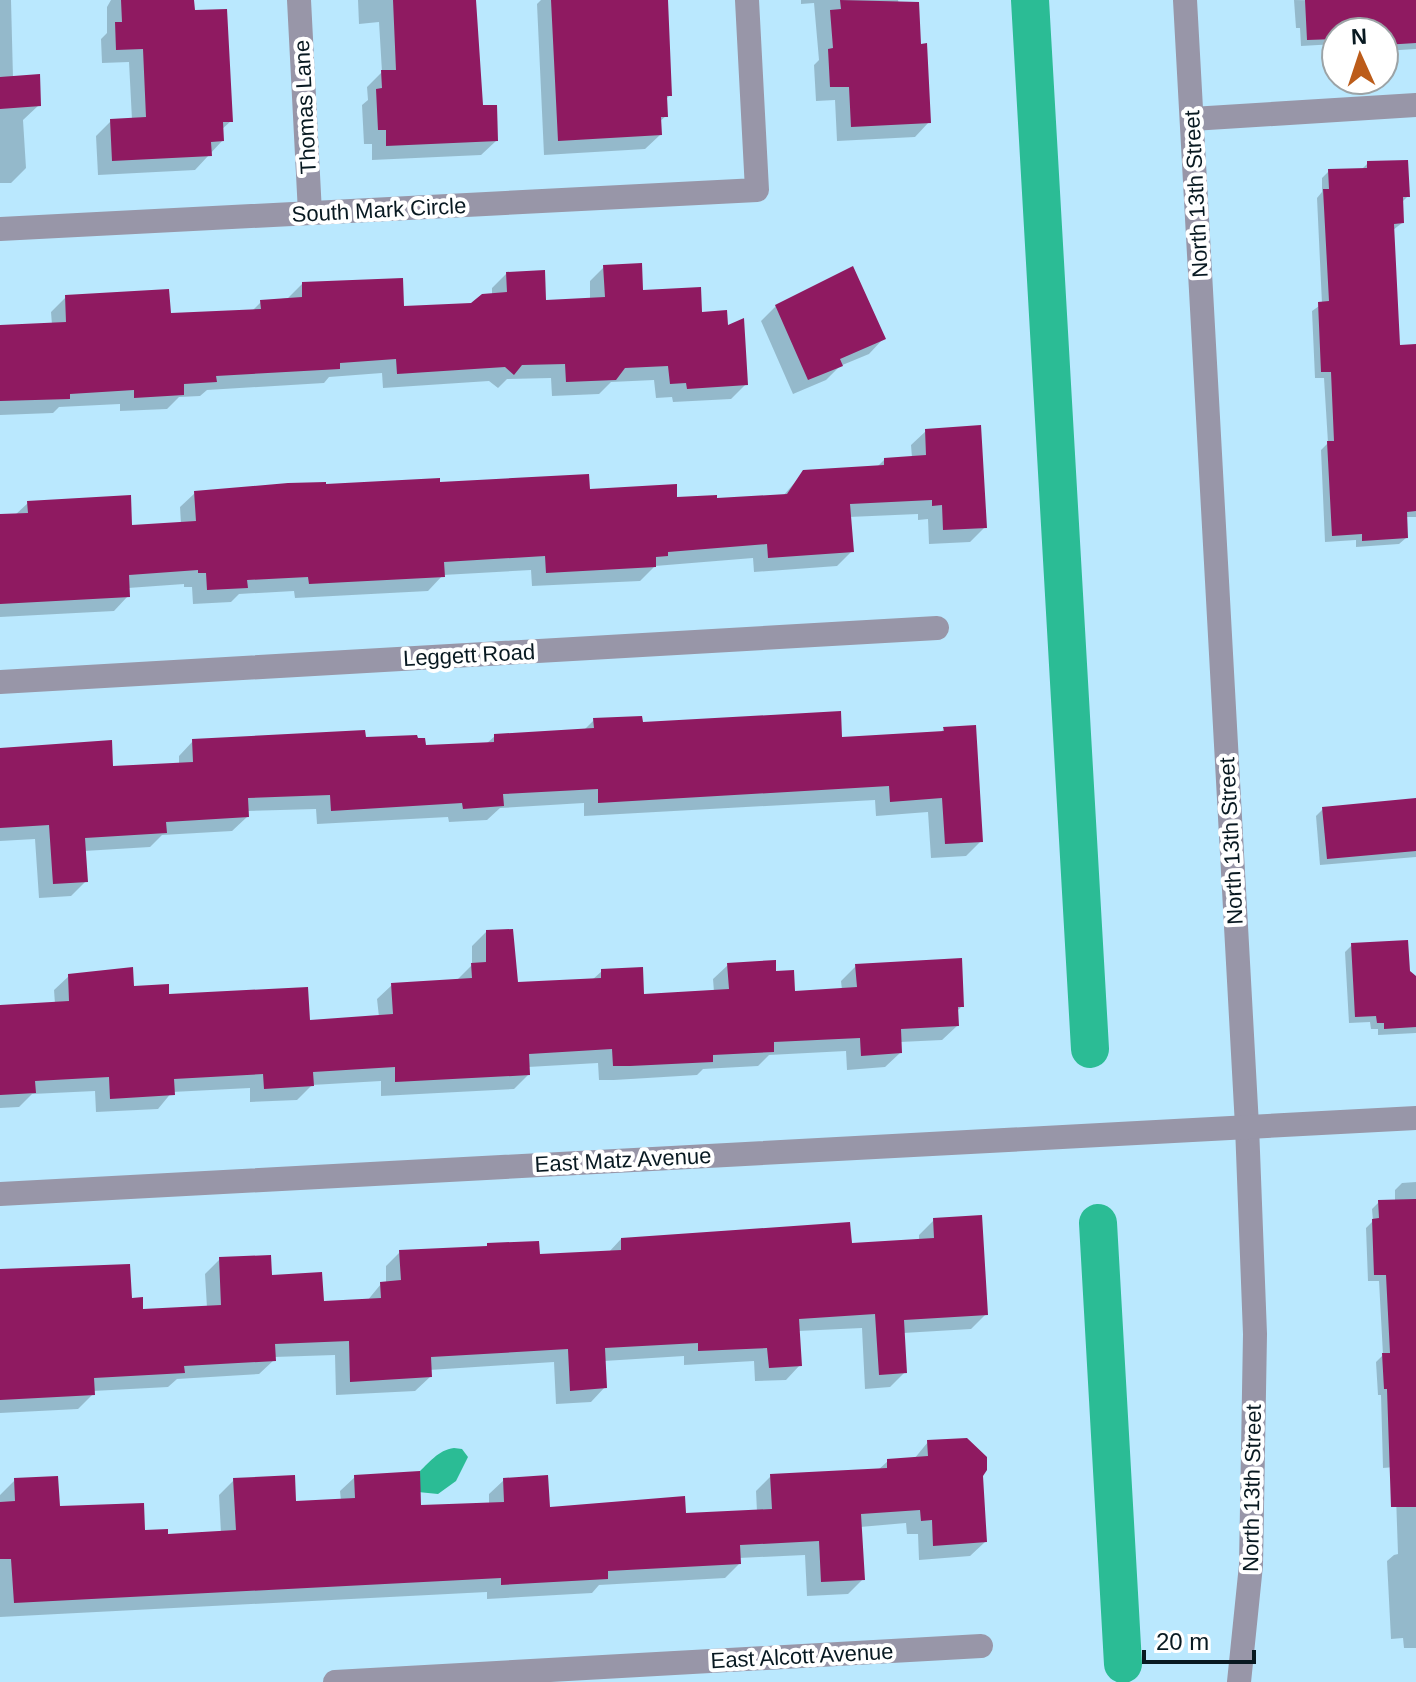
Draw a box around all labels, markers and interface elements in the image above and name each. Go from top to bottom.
north arrow [1320,16,1400,96]
text: N [1350,24,1368,49]
street label: Thomas Lane [289,39,321,175]
street label: North 13th Street [1179,110,1213,278]
street label: South Mark Circle [291,193,467,227]
street label: Leggett Road [402,639,536,671]
street label: North 13th Street [1214,757,1248,925]
street label: East Matz Avenue [534,1143,712,1177]
street label: North 13th Street [1238,1404,1266,1572]
scale bar [1144,1614,1254,1664]
text: 20 m [1156,1628,1209,1655]
street label: East Alcott Avenue [710,1639,894,1673]

